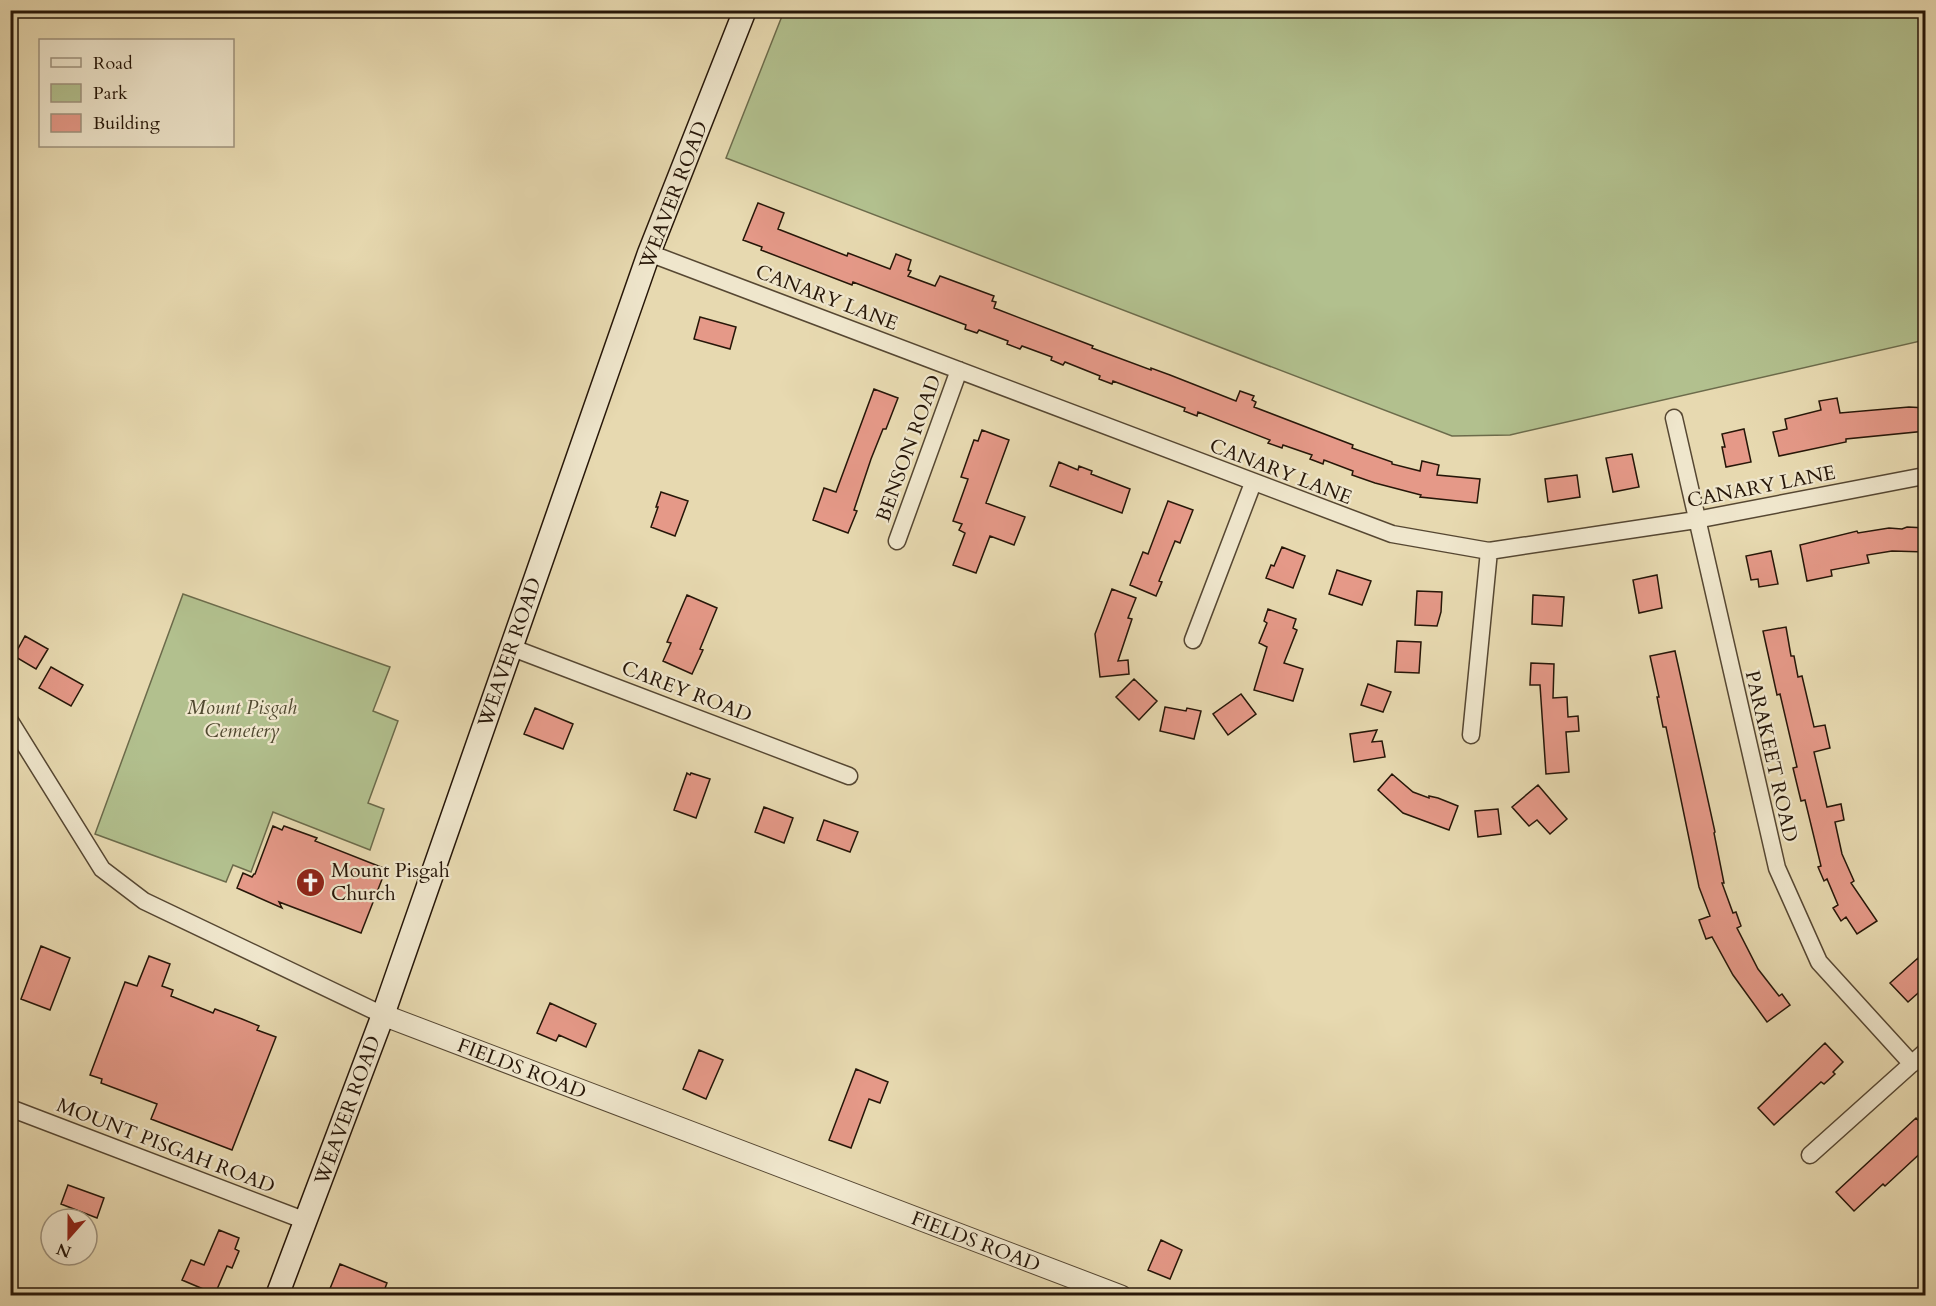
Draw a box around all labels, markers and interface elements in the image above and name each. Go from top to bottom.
legend [39,39,234,147]
text: Road [93,51,133,76]
text: Park [93,81,128,106]
text: Building [93,111,161,136]
street label: WEAVER ROAD [632,117,714,274]
street label: CANARY LANE [752,258,902,337]
street label: BENSON ROAD [869,371,948,525]
street label: CANARY LANE [1206,432,1356,511]
street label: CANARY LANE [1685,459,1838,514]
street label: WEAVER ROAD [471,574,548,732]
street label: CAREY ROAD [618,654,756,729]
street label: PARAKEET ROAD [1739,668,1804,845]
park label: Mount Pisgah Cemetery [187,694,297,744]
place label: Mount Pisgah Church [331,857,450,907]
church icon: Mount Pisgah Church [294,866,326,898]
street label: WEAVER ROAD [308,1032,387,1189]
street label: FIELDS ROAD [454,1032,590,1105]
street label: MOUNT PISGAH ROAD [53,1091,279,1200]
street label: FIELDS ROAD [908,1205,1044,1278]
north arrow [39,1207,99,1267]
text: N [53,1237,74,1263]

